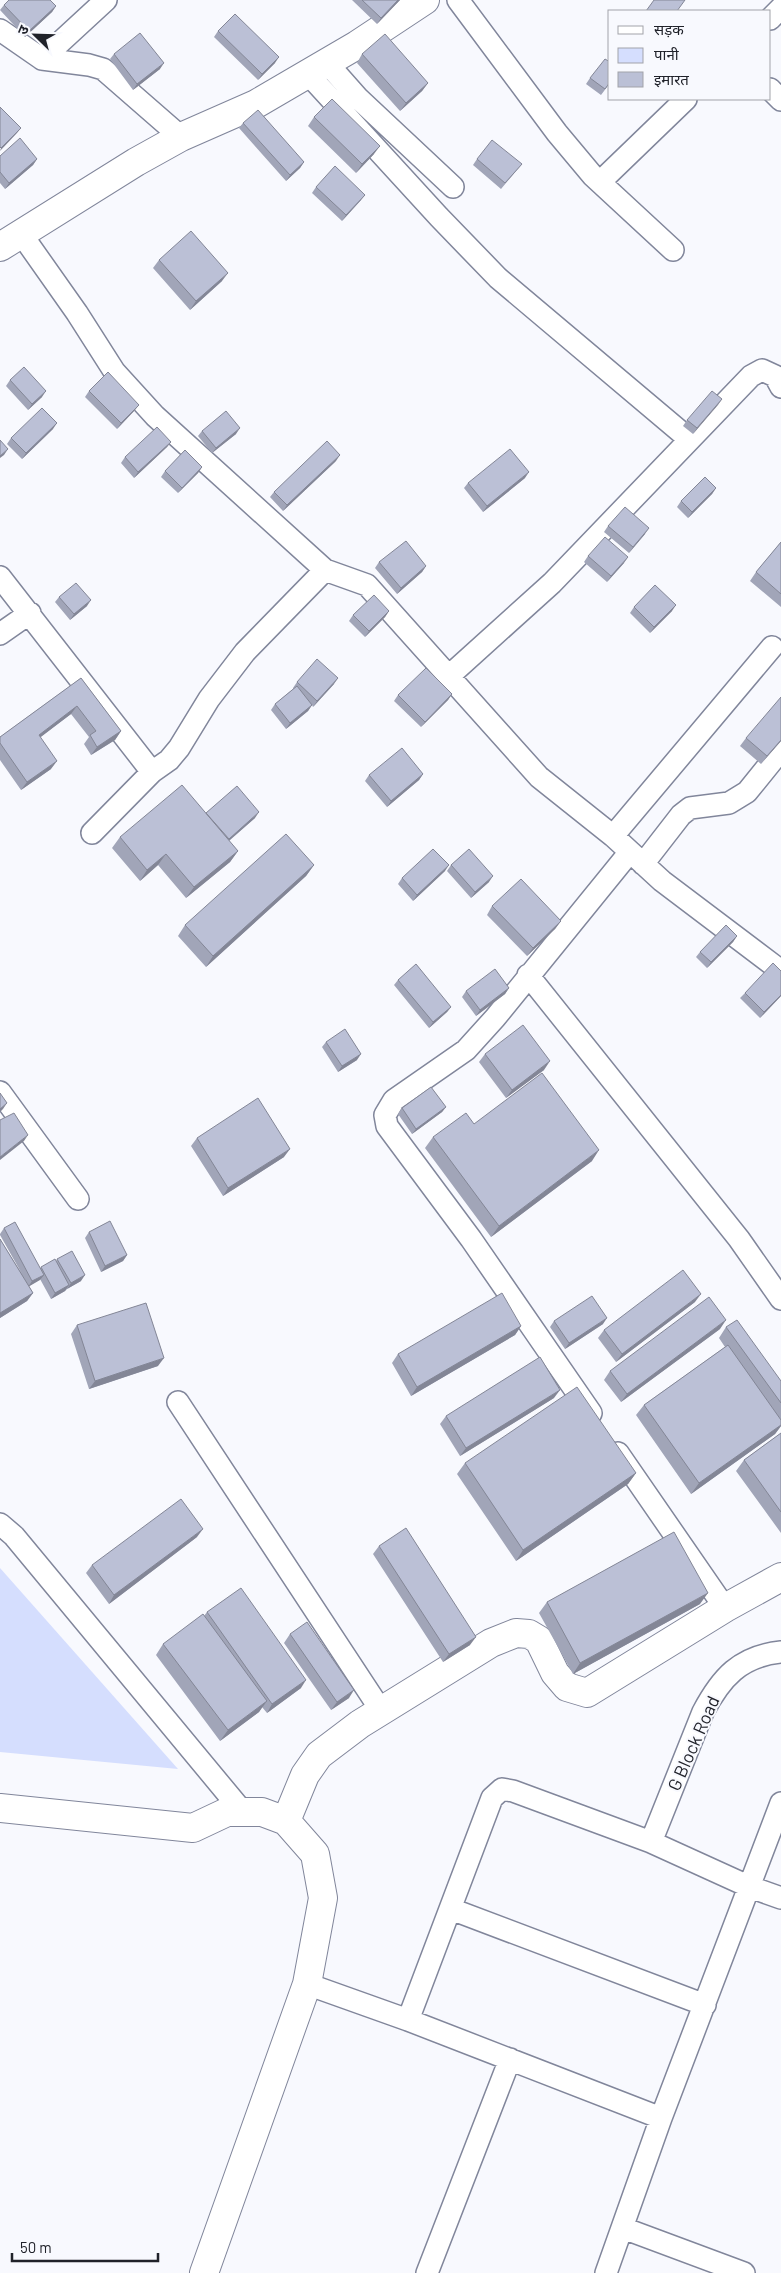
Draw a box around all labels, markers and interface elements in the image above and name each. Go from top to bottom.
north arrow [10,10,60,60]
legend [608,10,771,100]
text: सड़क [654,20,684,38]
text: उ [13,22,32,37]
text: पानी [654,45,680,63]
text: इमारत [654,70,689,88]
street label: G Block Road [662,1692,724,1794]
scale bar [12,2230,159,2262]
text: 50 m [20,2238,52,2256]

